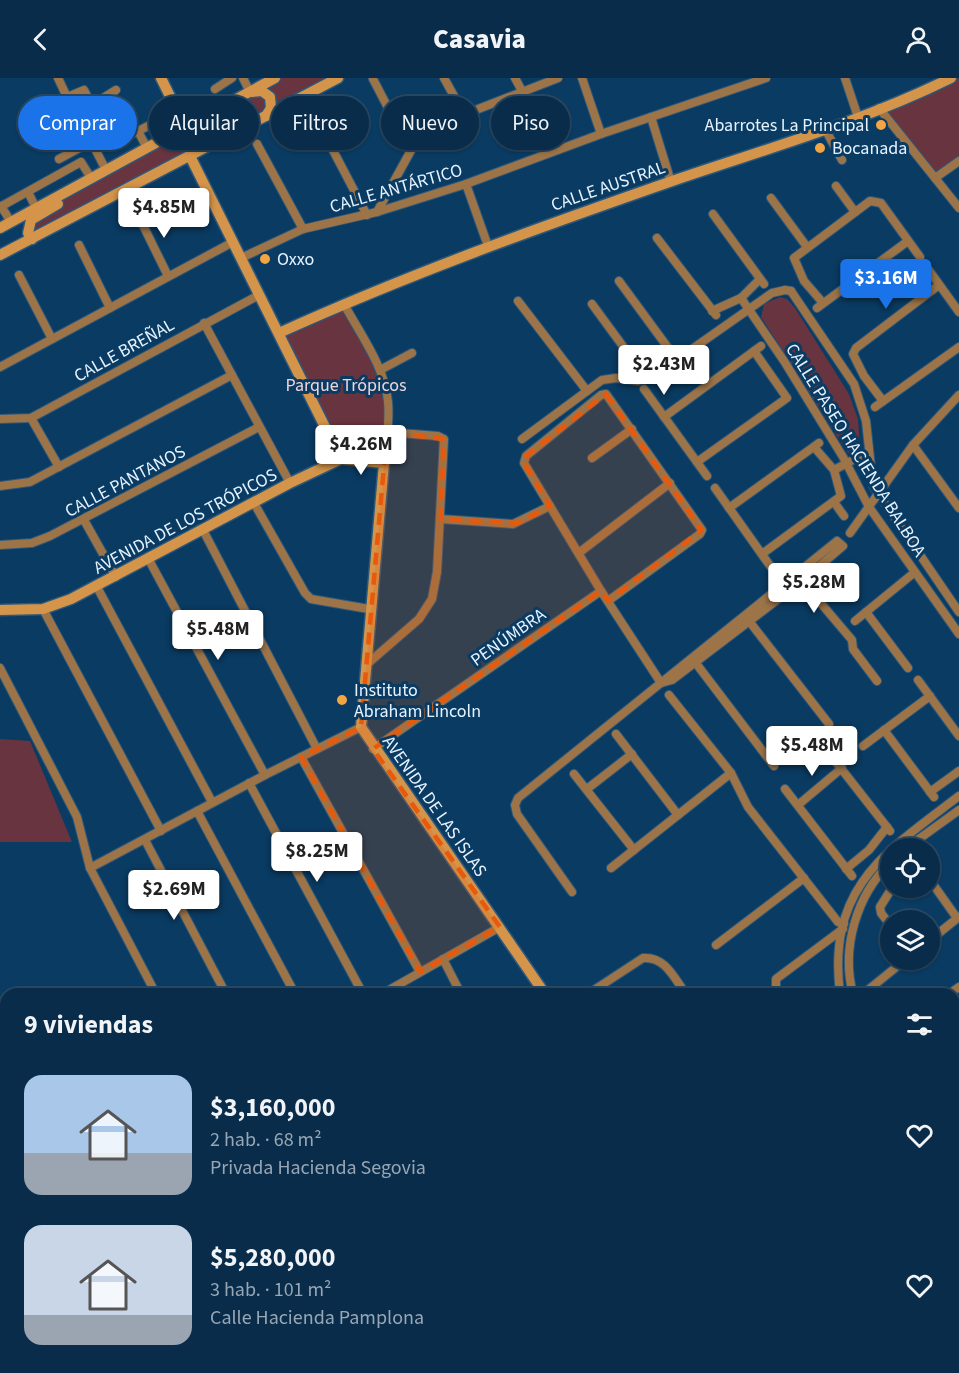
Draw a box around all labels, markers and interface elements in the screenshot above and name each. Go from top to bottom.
text: Casavia [433,20,526,59]
icon: back [24,23,57,56]
icon: person [902,23,935,56]
chip: Comprar [18,96,137,150]
chip: Alquilar [149,96,259,150]
chip: Filtros [271,96,369,150]
chip: Nuevo [381,96,479,150]
chip: Piso [491,96,570,150]
place label: Abarrotes La Principal [705,113,869,138]
marker: Abarrotes La Principal [874,118,888,132]
place label: Bocanada [832,136,907,161]
marker: Bocanada [813,141,827,155]
street label: CALLE AUSTRAL [548,155,669,218]
street label: CALLE ANTÁRTICO [327,158,465,219]
pin: $4.85M [115,188,213,239]
text: $4.85M [132,193,196,221]
place label: Oxxo [277,247,314,272]
marker: Oxxo [258,252,272,266]
pin: $3.16M [837,259,935,310]
text: $3.16M [854,264,918,292]
street label: CALLE BREÑAL [70,312,179,388]
street label: CALLE PASEO HACIENDA BALBOA [779,339,932,562]
pin: $2.43M [615,345,713,396]
text: $2.43M [632,350,696,378]
park label: Parque Trópicos [285,373,407,398]
pin: $4.26M [312,425,410,476]
text: $4.26M [329,430,393,458]
street label: CALLE PANTANOS [61,439,190,524]
street label: AVENIDA DE LOS TRÓPICOS [89,462,281,581]
pin: $5.28M [765,563,863,614]
text: $5.28M [782,568,846,596]
street label: PENÚMBRA [466,602,551,672]
pin: $5.48M [169,610,267,661]
text: $5.48M [186,615,250,643]
place label: Instituto Abraham Lincoln [354,678,481,724]
marker: Instituto Abraham Lincoln [335,693,349,707]
pin: $5.48M [763,726,861,777]
street label: AVENIDA DE LAS ISLAS [376,731,493,882]
text: $5.48M [780,731,844,759]
pin: $8.25M [268,832,366,883]
text: $8.25M [285,837,349,865]
map controls [880,838,940,970]
button: locate [880,838,940,898]
pin: $2.69M [125,870,223,921]
text: $2.69M [142,875,206,903]
button: layers [880,910,940,970]
text: 9 viviendas [24,1006,153,1043]
icon: filters [903,1008,936,1041]
text: $3,160,000 [210,1089,335,1126]
icon: home [72,1099,144,1171]
icon: heart [903,1119,936,1152]
text: 2 hab. · 68 m² [210,1126,322,1154]
text: Privada Hacienda Segovia [210,1154,426,1182]
text: $5,280,000 [210,1239,335,1276]
icon: home [72,1249,144,1321]
icon: heart [903,1269,936,1302]
text: 3 hab. · 101 m² [210,1276,331,1304]
text: Calle Hacienda Pamplona [210,1304,424,1332]

